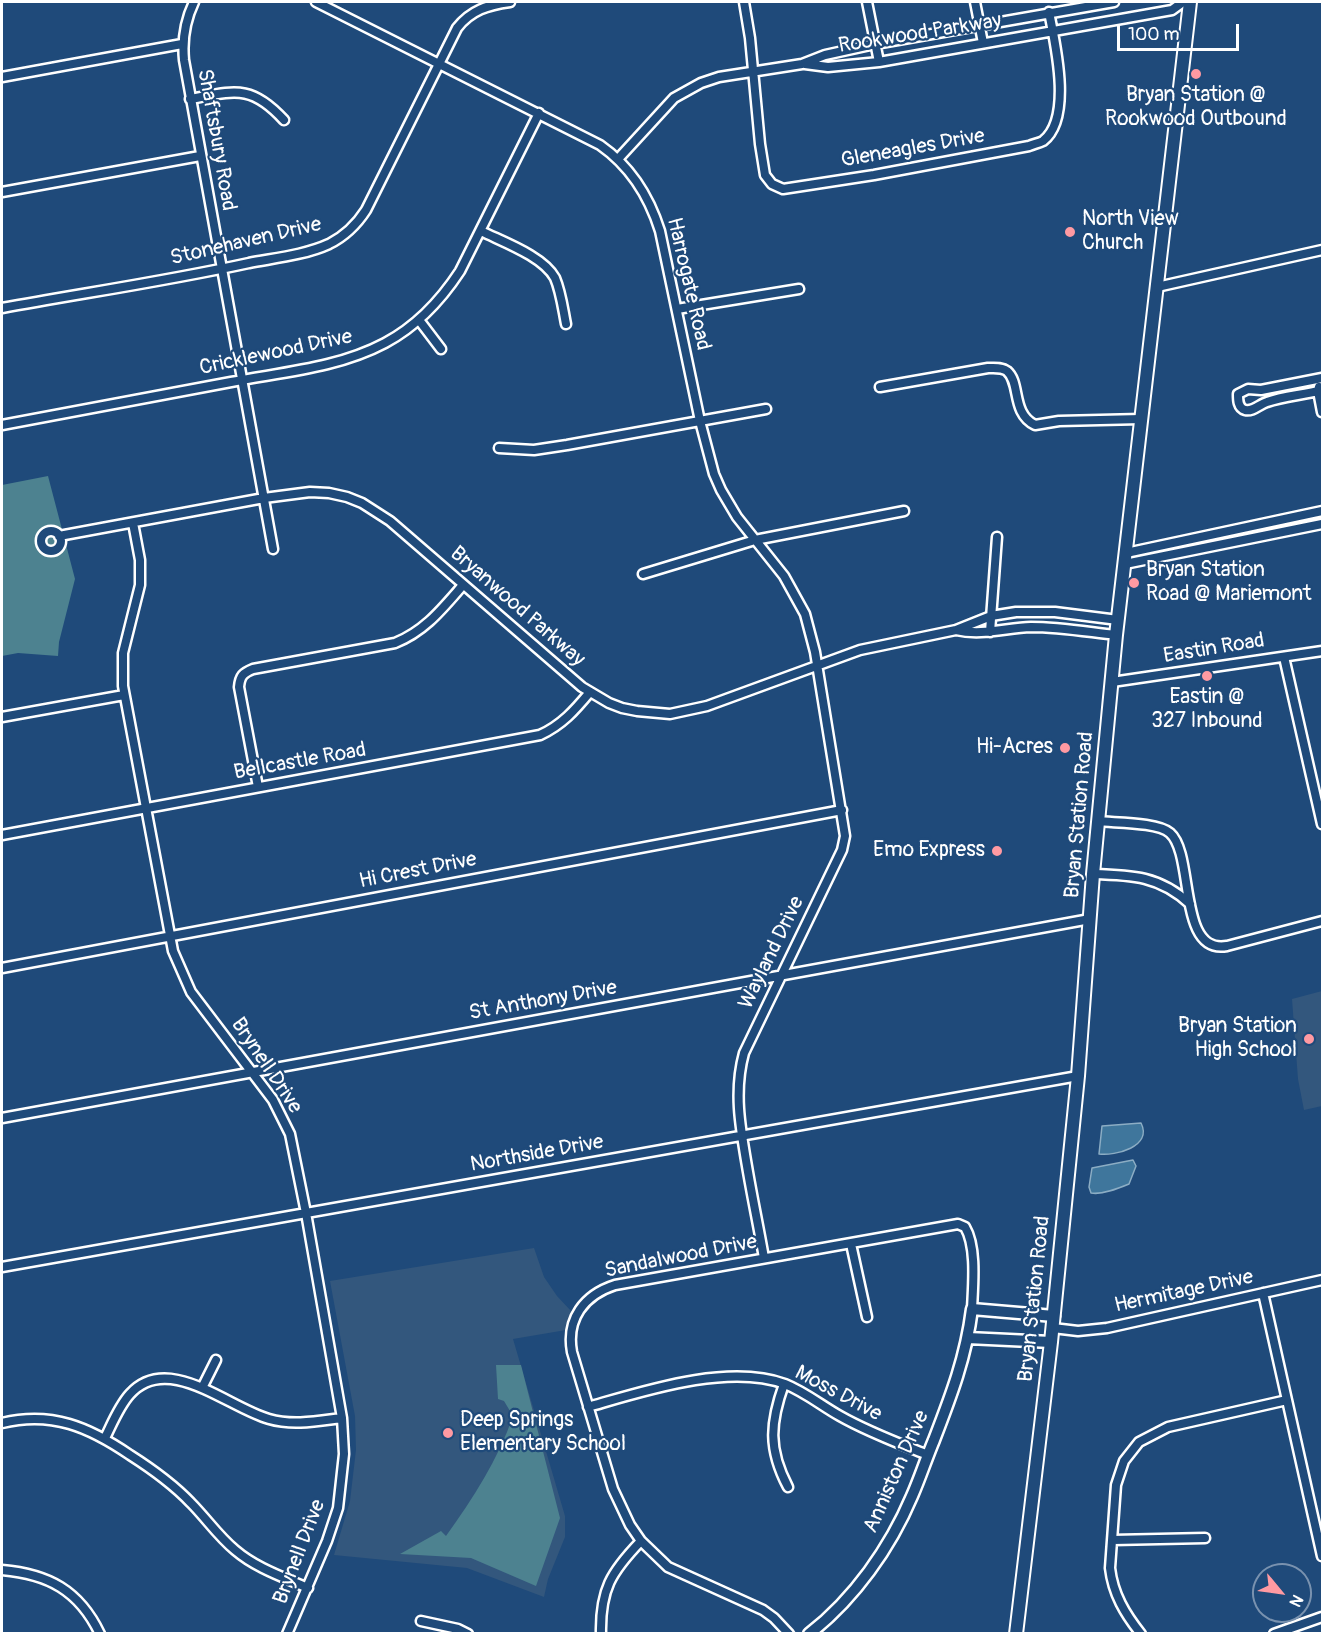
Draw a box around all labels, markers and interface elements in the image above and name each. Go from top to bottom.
street label: Rookwood Parkway [837,9,1003,59]
scale bar [1120,12,1242,50]
text: 100 m [1128,23,1180,46]
street label: Shaftsbury Road [191,67,241,213]
marker: Bryan Station @ Rookwood Outbound [1189,67,1203,81]
place label: Bryan Station @ Rookwood Outbound [1105,83,1287,133]
street label: Gleneagles Drive [839,124,987,174]
place label: North View Church [1082,207,1179,257]
street label: Stonehaven Drive [168,212,324,272]
street label: Harrogate Road [660,215,716,353]
marker: North View Church [1063,225,1077,239]
street label: Cricklewood Drive [197,325,355,381]
street label: Bryanwood Parkway [444,542,590,672]
place label: Bryan Station Road @ Mariemont [1146,558,1311,608]
marker: Bryan Station Road @ Mariemont [1127,576,1141,590]
street label: Eastin Road [1162,629,1266,669]
marker: Eastin @ 327 Inbound [1200,669,1214,683]
place label: Eastin @ 327 Inbound [1151,685,1263,735]
street label: Bryan Station Road [1060,731,1100,899]
place label: Hi-Acres [976,735,1053,761]
street label: Bellcastle Road [232,738,368,786]
marker: Hi-Acres [1058,741,1072,755]
place label: Emo Express [873,838,985,864]
marker: Emo Express [990,844,1004,858]
street label: Hi Crest Drive [357,847,479,895]
street label: Wayland Drive [734,892,810,1014]
street label: St Anthony Drive [467,976,619,1026]
street label: Brynell Drive [225,1013,307,1119]
place label: Bryan Station High School [1178,1014,1297,1064]
marker: Bryan Station High School [1302,1032,1316,1046]
street label: Northside Drive [469,1130,605,1178]
street label: Bryan Station Road [1014,1215,1056,1383]
street label: Sandalwood Drive [603,1230,759,1284]
street label: Hermitage Drive [1112,1265,1256,1319]
street label: Moss Drive [790,1361,886,1427]
street label: Anniston Drive [859,1407,935,1537]
place label: Deep Springs Elementary School [460,1408,626,1458]
marker: Deep Springs Elementary School [441,1426,455,1440]
street label: Brynell Drive [269,1496,331,1608]
north arrow [1252,1563,1312,1623]
text: N [1285,1591,1307,1610]

